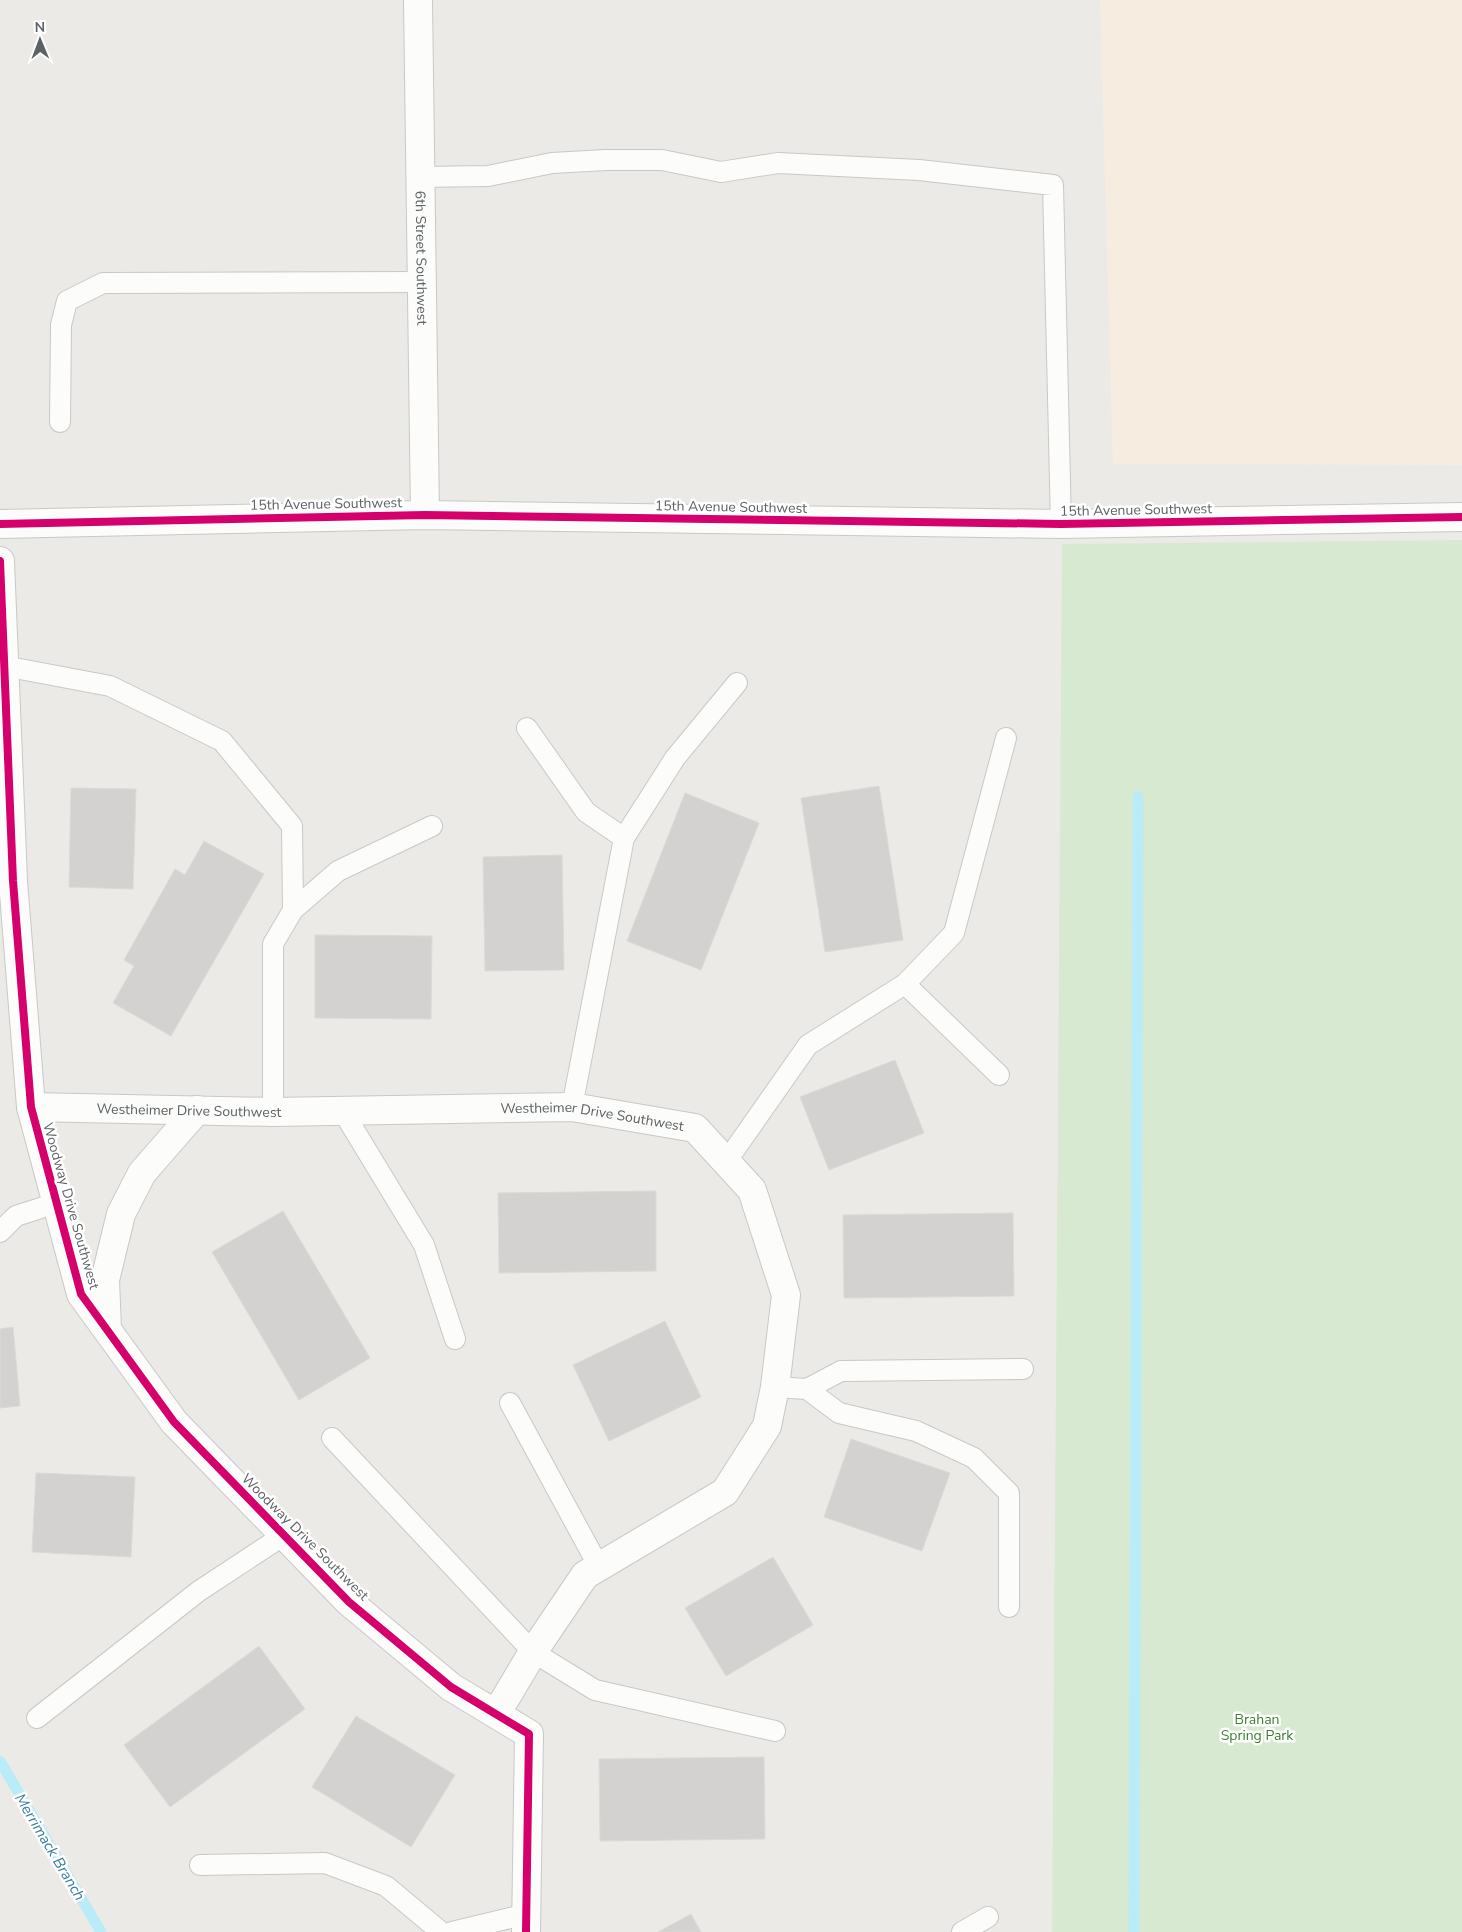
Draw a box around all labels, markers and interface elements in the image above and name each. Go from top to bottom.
north arrow [15,15,65,65]
text: N [34,18,45,37]
street label: 6th Street Southwest [411,191,432,325]
street label: 15th Avenue Southwest [250,493,402,515]
street label: 15th Avenue Southwest [655,496,807,518]
street label: 15th Avenue Southwest [1060,499,1212,521]
street label: Westheimer Drive Southwest [500,1097,685,1135]
street label: Westheimer Drive Southwest [96,1099,282,1122]
street label: Woodway Drive Southwest [38,1120,104,1292]
street label: Woodway Drive Southwest [237,1469,373,1605]
park label: Brahan Spring Park [1221,1710,1294,1745]
water label: Merrimack Branch [10,1790,90,1904]

